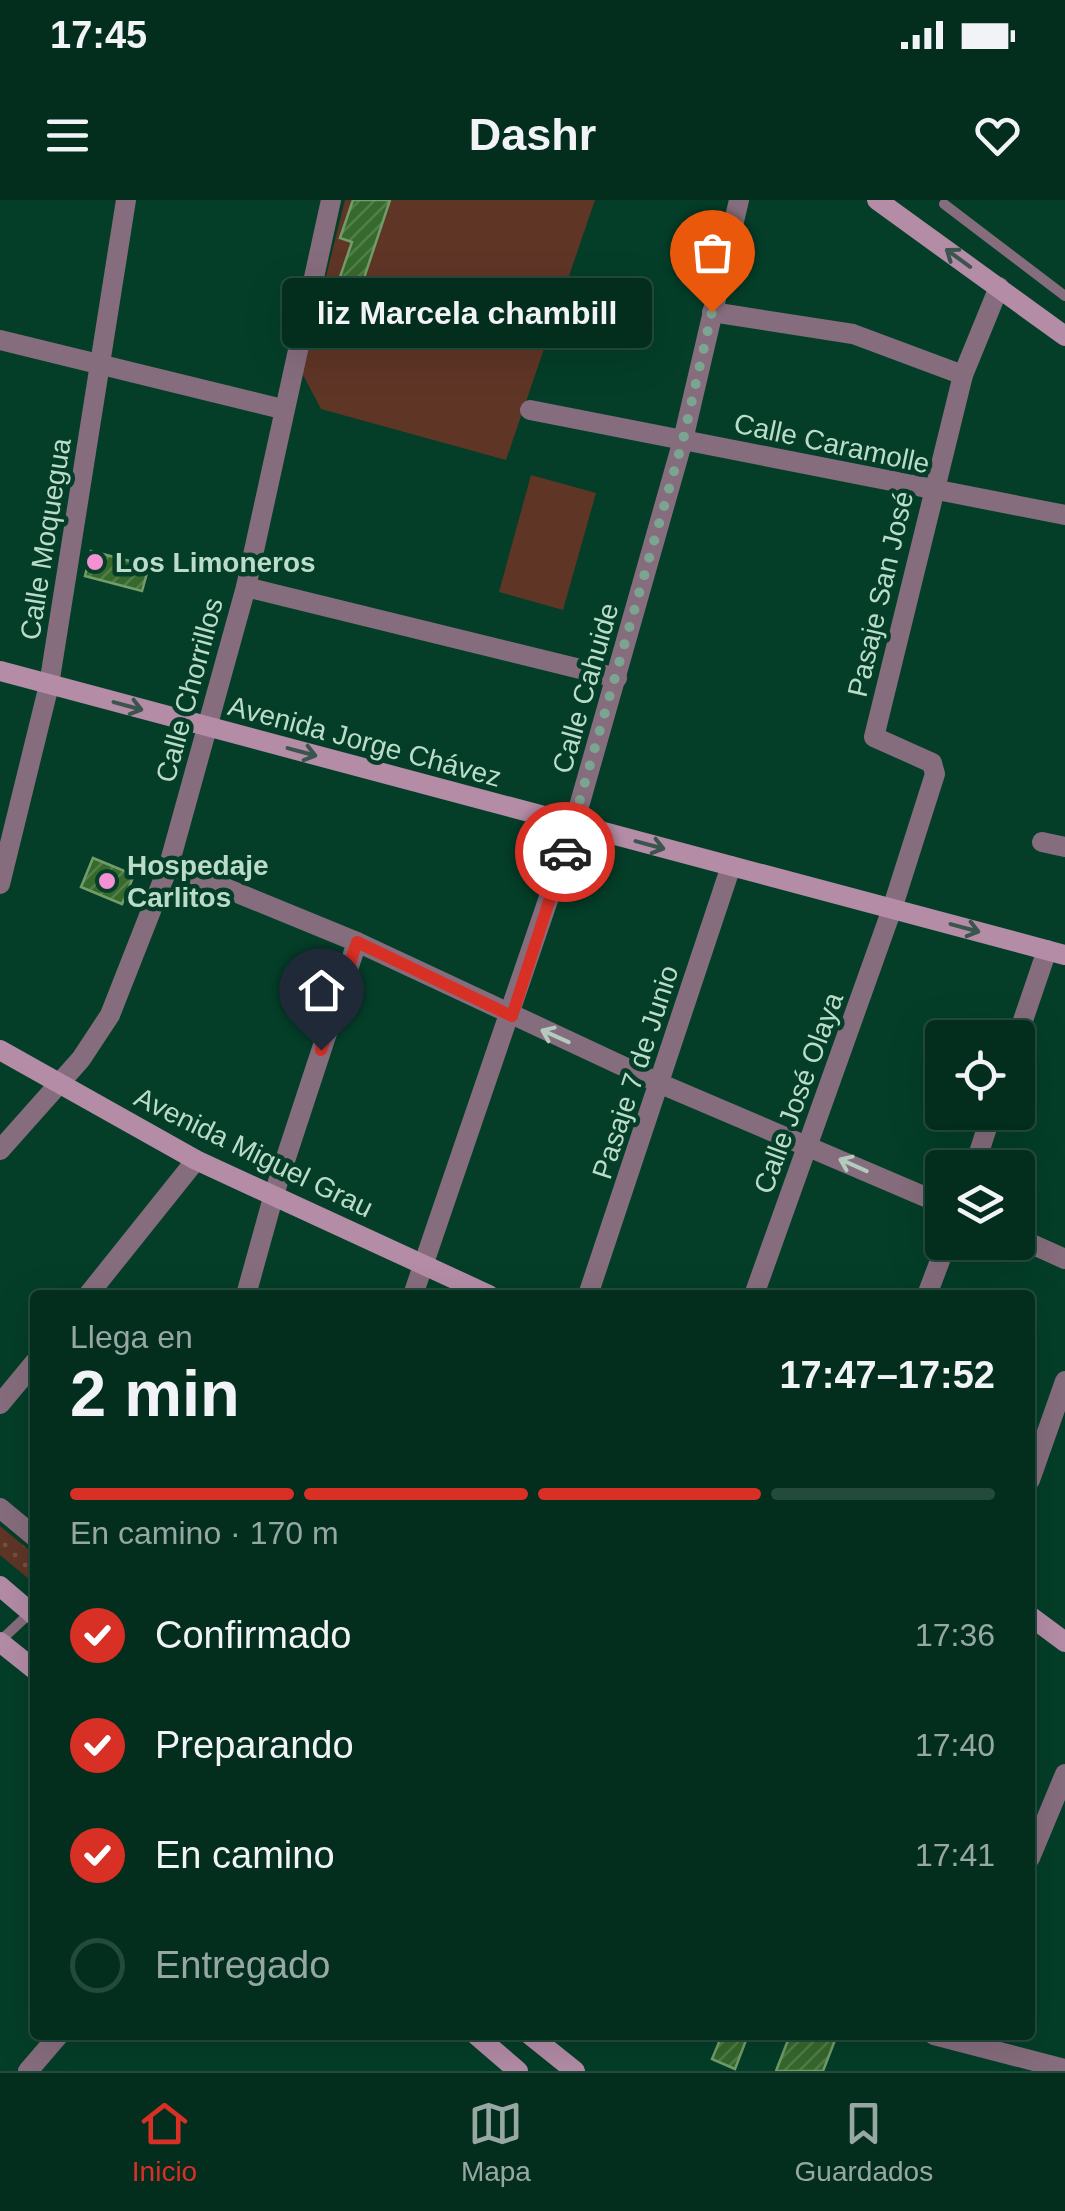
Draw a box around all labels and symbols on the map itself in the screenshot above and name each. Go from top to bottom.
pin [670,210,755,313]
one-way arrow [945,248,972,269]
callout: liz Marcela chambill [282,277,652,347]
street label: Calle Caramolle [731,408,933,479]
street label: Calle Moquegua [14,436,77,642]
street label: Pasaje San José [842,488,919,700]
place label: Los Limoneros [115,547,316,578]
marker: Los Limoneros [84,551,106,573]
street label: Calle Chorrillos [150,594,229,786]
street label: Calle Cahuide [546,599,625,777]
street label: Avenida Jorge Chávez [225,690,505,793]
one-way arrow [112,698,143,717]
one-way arrow [286,744,318,763]
courier [515,802,615,902]
one-way arrow [634,836,666,855]
place label: Hospedaje Carlitos [127,850,269,913]
marker: Hospedaje Carlitos [96,870,118,892]
one-way arrow [949,920,980,939]
pin [279,948,364,1051]
street label: Pasaje 7 de Junio [586,962,685,1183]
street label: Calle José Olaya [748,988,849,1198]
one-way arrow [541,1025,571,1044]
street label: Avenida Miguel Grau [130,1081,378,1224]
one-way arrow [838,1155,869,1173]

